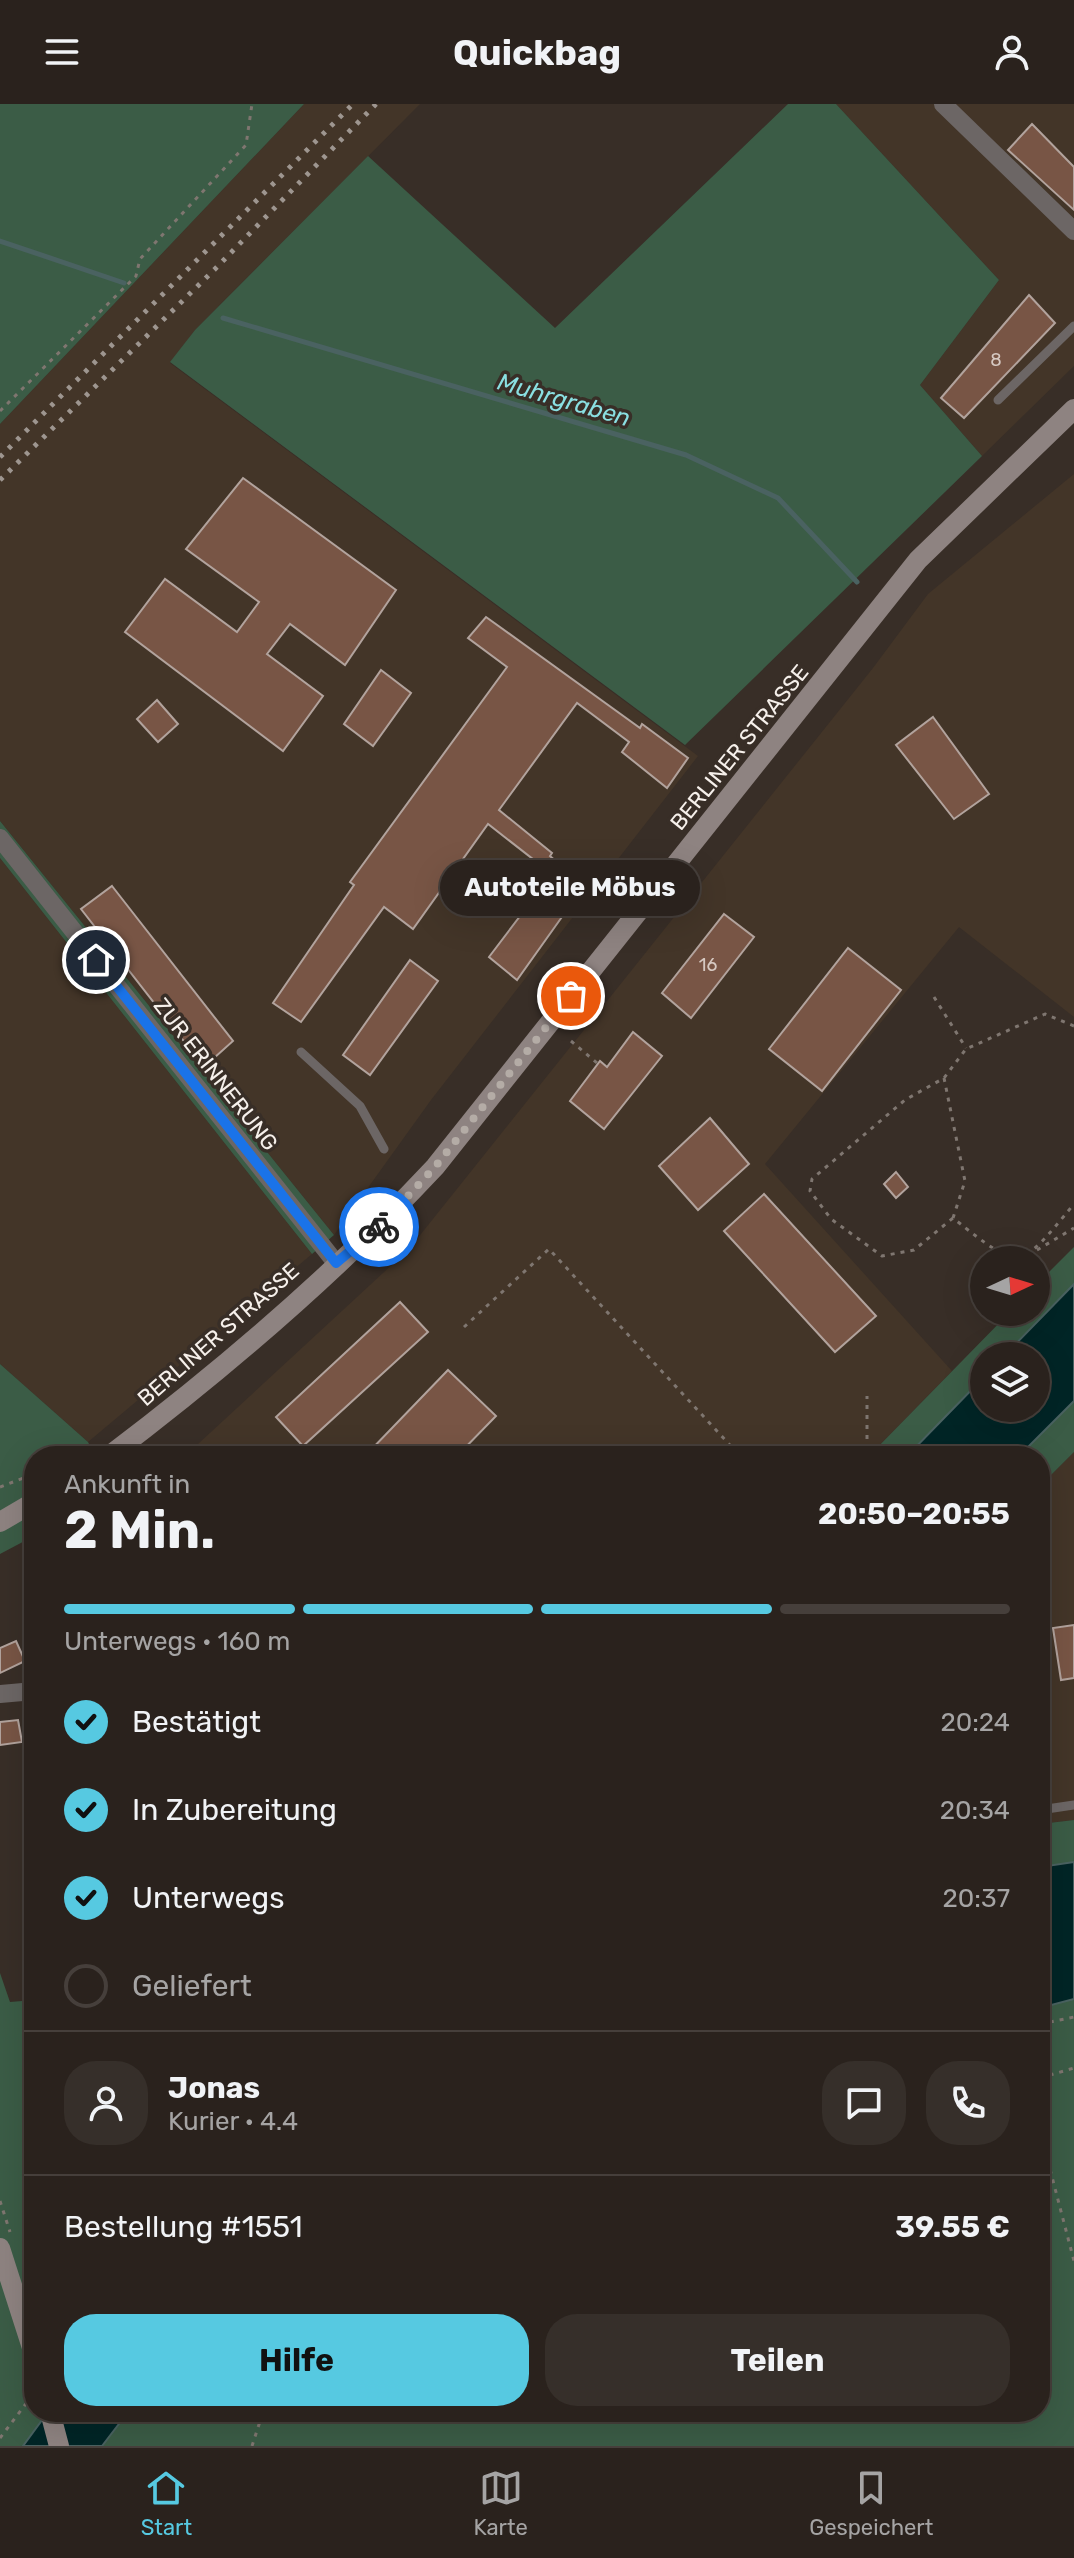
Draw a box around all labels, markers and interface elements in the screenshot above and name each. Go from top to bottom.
icon: menu [40,30,84,74]
icon: person [990,30,1034,74]
text: Quickbag [453,31,621,74]
house number: 8 [990,349,1002,371]
water label: Muhrgraben [494,368,634,432]
street label: BERLINER STRASSE [664,659,814,836]
callout: Autoteile Möbus [441,860,701,916]
text: Autoteile Möbus [464,872,676,903]
pin [62,926,130,994]
icon: home [74,938,118,982]
house number: 16 [699,954,717,976]
pin [537,962,605,1030]
icon: bag [549,974,593,1018]
street label: ZUR ERINNERUNG [148,993,284,1156]
courier [339,1187,419,1267]
icon: bike [357,1205,401,1249]
north arrow [970,1246,1050,1326]
map controls [970,1246,1050,1422]
street label: BERLINER STRASSE [132,1257,305,1412]
button: layers [970,1342,1050,1422]
text: Ankunft in [64,1469,190,1500]
text: 20:50–20:55 [818,1496,1010,1532]
text: 2 Min. [64,1499,215,1561]
text: Unterwegs · 160 m [64,1626,290,1657]
icon: check [64,1700,108,1744]
text: Bestätigt [132,1704,261,1740]
text: 20:24 [940,1707,1010,1738]
icon: check [64,1788,108,1832]
text: In Zubereitung [132,1792,337,1828]
text: 20:34 [940,1795,1010,1826]
icon: check [64,1876,108,1920]
text: Unterwegs [132,1880,285,1916]
text: 20:37 [943,1883,1010,1914]
text: Geliefert [132,1968,252,2004]
button: person [64,2061,148,2145]
button: chat [822,2061,906,2145]
button: phone [926,2061,1010,2145]
text: Jonas [168,2070,260,2106]
text: Kurier · 4.4 [168,2106,298,2137]
text: Bestellung #1551 [64,2209,303,2245]
text: 39.55 € [895,2209,1010,2245]
button: Hilfe [64,2314,529,2406]
button: Teilen [545,2314,1010,2406]
tab: Start [141,2466,192,2541]
tab: Karte [473,2466,528,2541]
tab: Gespeichert [809,2466,933,2541]

